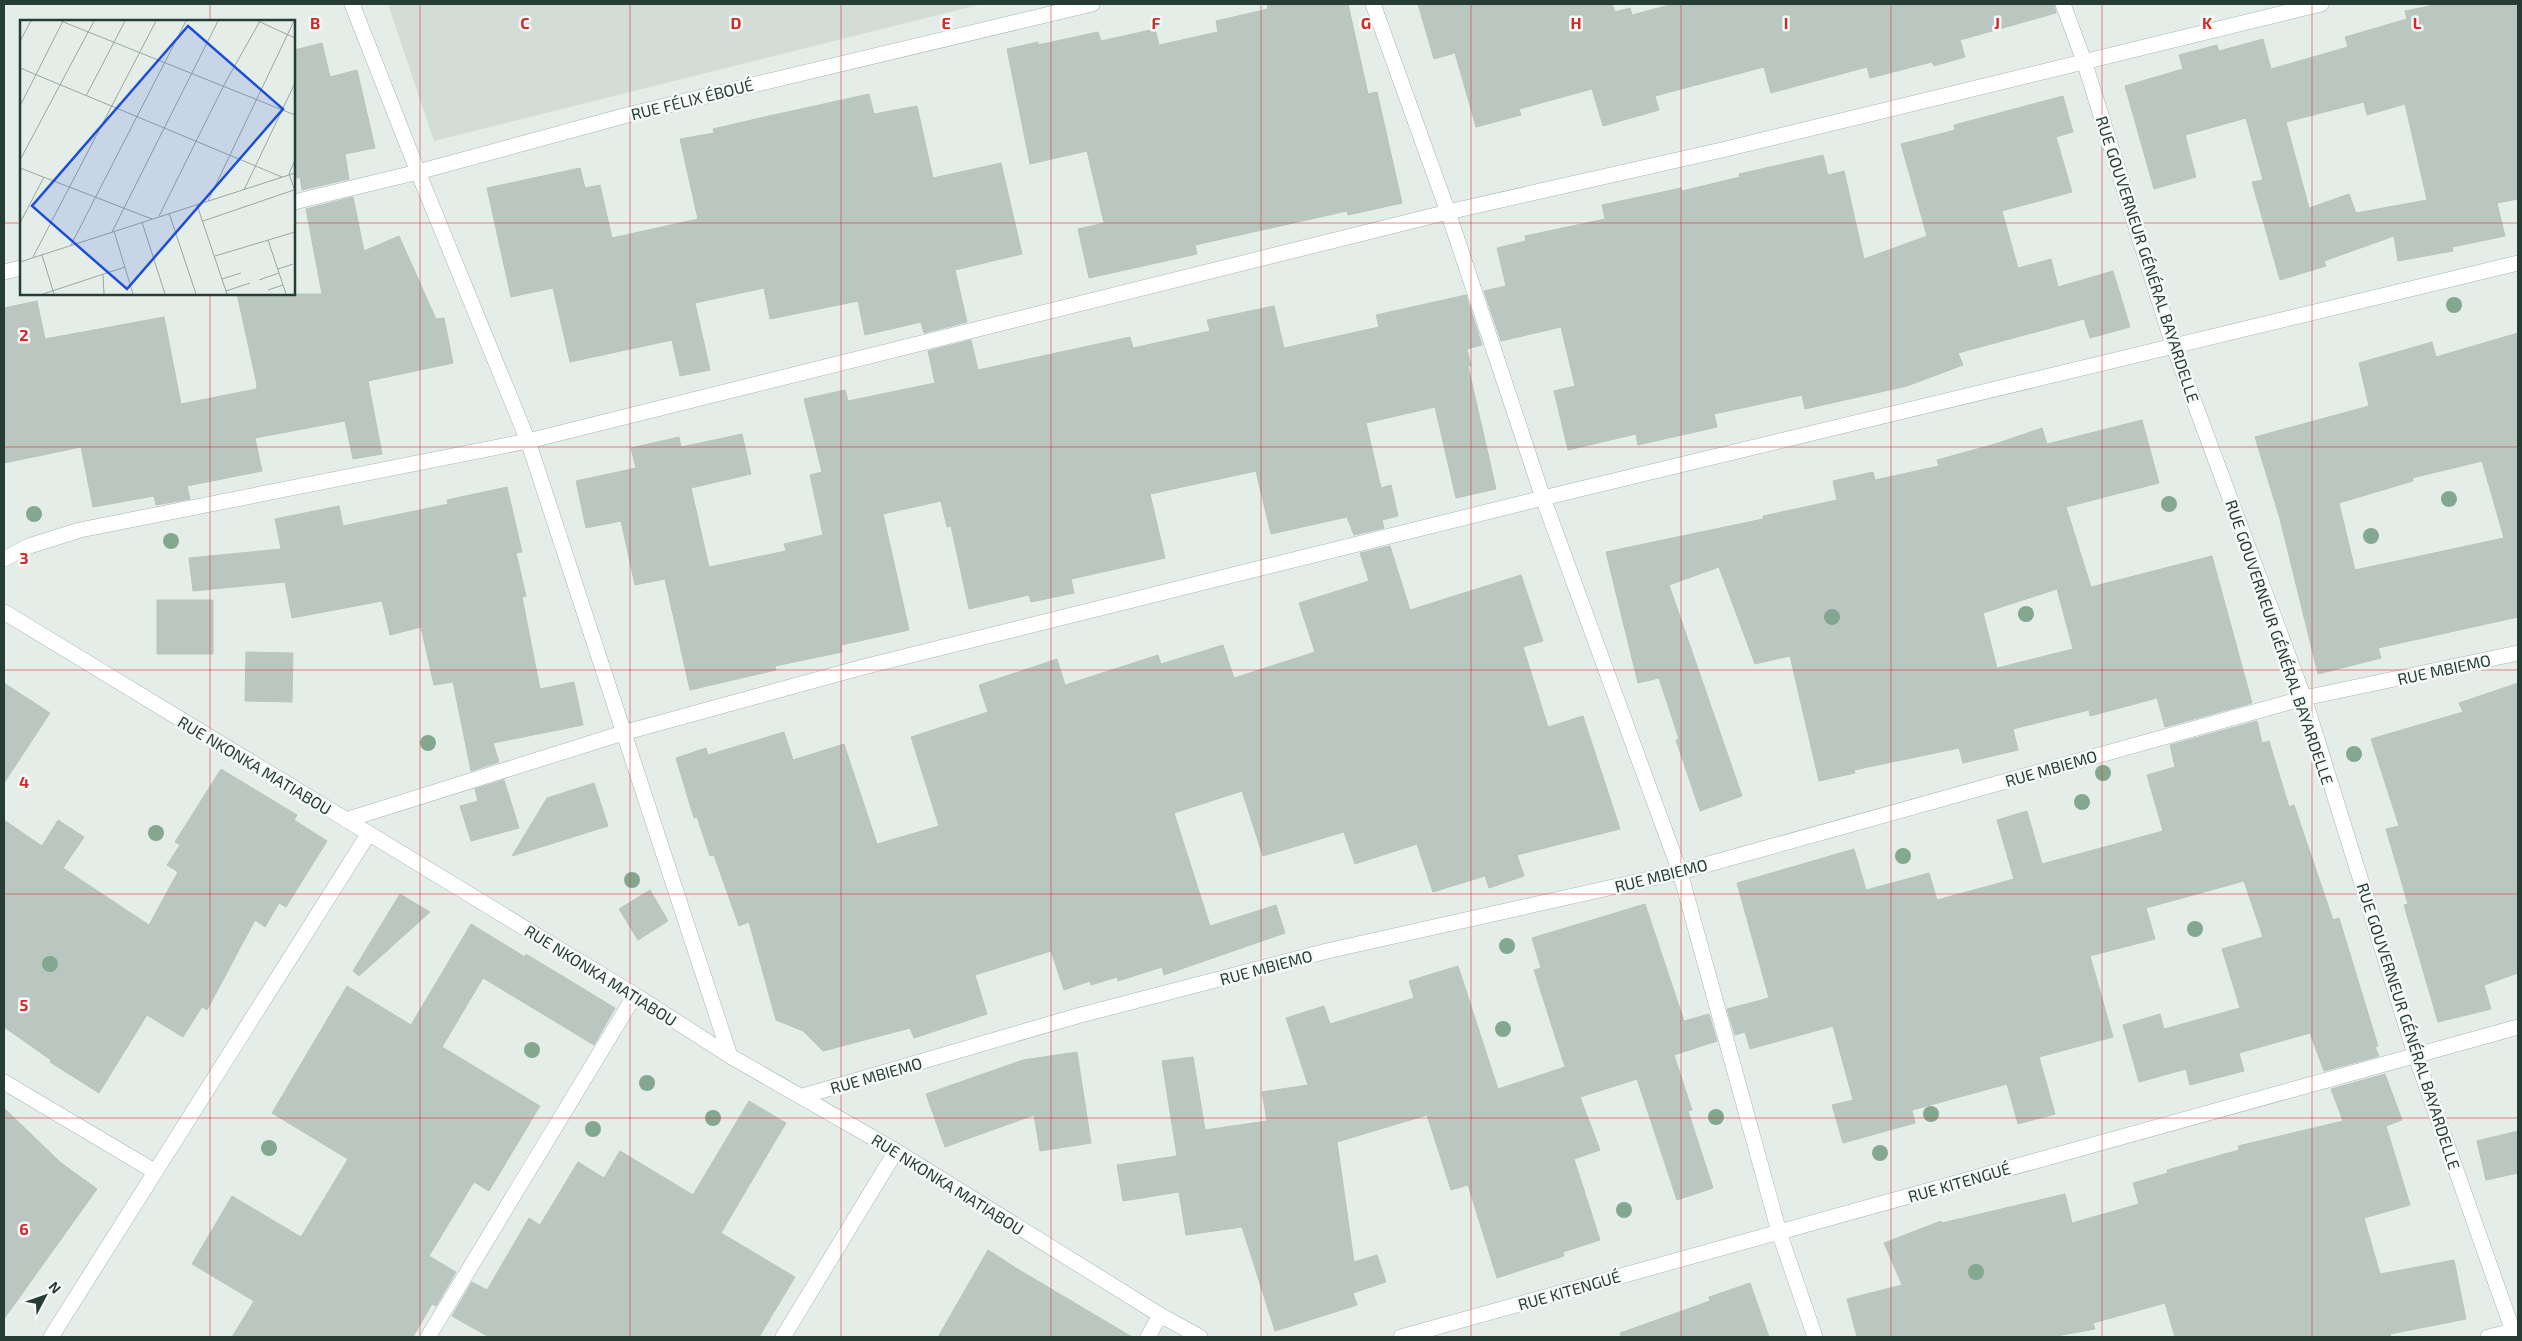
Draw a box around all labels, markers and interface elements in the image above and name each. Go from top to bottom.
text: B [310,13,320,32]
text: C [520,13,530,32]
text: D [731,13,742,32]
text: E [941,13,951,32]
text: F [1152,13,1161,32]
text: G [1361,13,1371,32]
text: H [1570,13,1582,32]
text: I [1784,13,1788,32]
text: J [1994,13,2000,32]
text: K [2202,13,2213,32]
text: L [2413,13,2422,32]
inset map [20,20,295,295]
street label: RUE FÉLIX ÉBOUÉ [629,75,755,123]
street label: RUE GOUVERNEUR GÉNÉRAL BAYARDELLE [2093,113,2203,405]
text: 2 [19,325,29,344]
street label: RUE GOUVERNEUR GÉNÉRAL BAYARDELLE [2222,497,2338,787]
text: 3 [19,548,29,567]
street label: RUE MBIEMO [2396,650,2492,688]
street label: RUE NKONKA MATIABOU [175,712,335,818]
street label: RUE MBIEMO [2003,746,2099,790]
text: 4 [19,772,29,791]
street label: RUE MBIEMO [1613,854,1709,896]
street label: RUE GOUVERNEUR GÉNÉRAL BAYARDELLE [2354,880,2464,1172]
street label: RUE NKONKA MATIABOU [521,920,681,1030]
street label: RUE MBIEMO [1218,946,1314,988]
text: 5 [20,995,29,1014]
street label: RUE MBIEMO [828,1053,924,1097]
street label: RUE NKONKA MATIABOU [868,1129,1028,1239]
street label: RUE KITENGUÉ [1905,1158,2013,1206]
text: 6 [19,1219,29,1238]
street label: RUE KITENGUÉ [1515,1266,1623,1314]
north arrow [20,1271,70,1321]
text: N [45,1278,65,1297]

